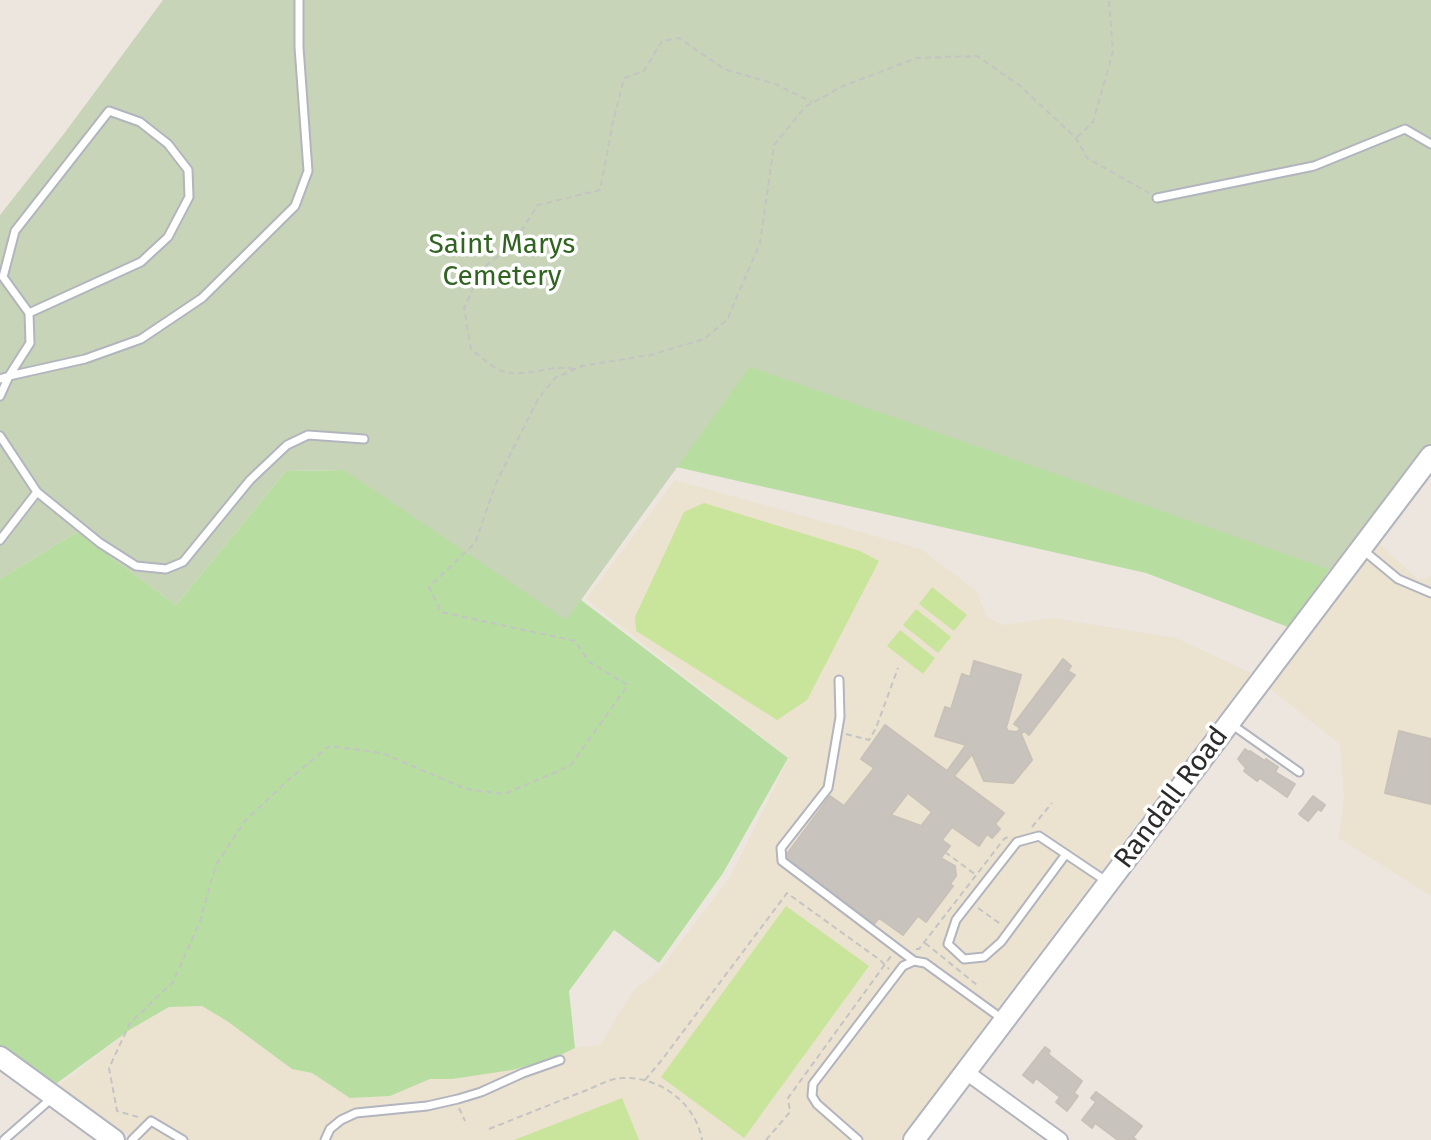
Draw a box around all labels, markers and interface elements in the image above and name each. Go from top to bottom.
park label: Saint Marys Cemetery [429,228,575,294]
street label: Randall Road [1108,721,1236,875]

